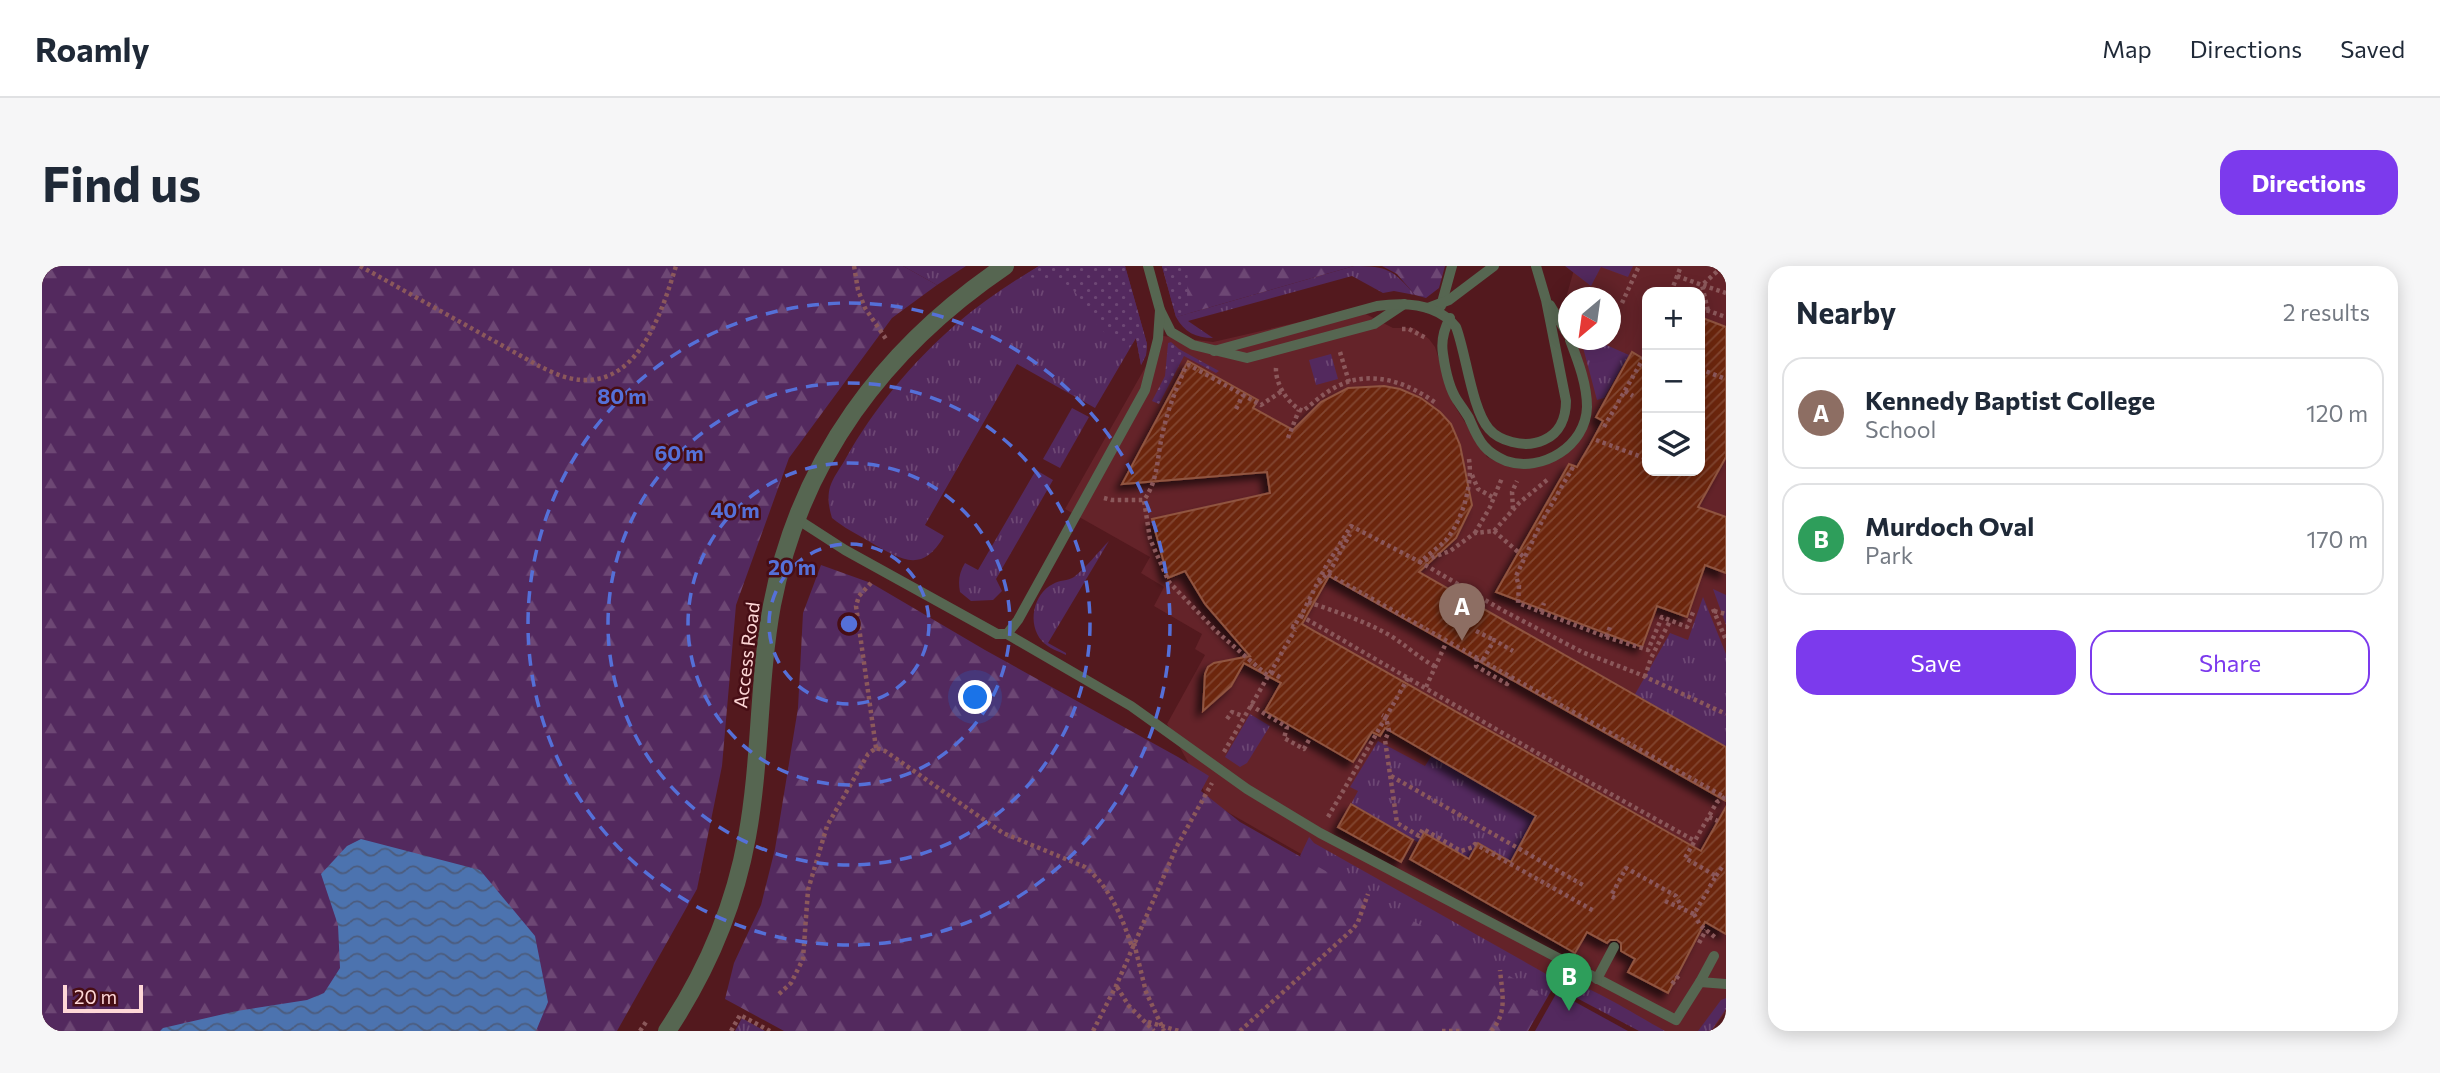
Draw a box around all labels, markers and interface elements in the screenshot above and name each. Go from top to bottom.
text: Roamly [35,28,150,69]
text: Map [2102,34,2152,63]
text: Directions [2190,34,2302,63]
text: Saved [2340,34,2405,63]
button: Directions [2220,150,2398,215]
text: Find us [42,152,201,212]
north arrow [1558,287,1621,350]
map controls [1642,287,1705,476]
button: + [1642,287,1705,350]
text: Nearby [1796,293,1896,330]
text: 2 results [2283,298,2370,326]
button: − [1642,350,1705,413]
text: 80 m [597,383,647,408]
text: Kennedy Baptist College [1865,384,2155,415]
text: A [1813,399,1829,427]
text: 120 m [2306,399,2368,427]
button: layers [1642,413,1705,476]
text: School [1865,415,1936,443]
text: 60 m [654,440,704,465]
text: 40 m [710,497,760,522]
text: Murdoch Oval [1865,510,2034,541]
text: B [1813,525,1829,553]
text: 170 m [2307,525,2368,553]
text: Park [1865,541,1913,569]
text: 20 m [768,554,816,579]
pin: A [1439,583,1485,641]
street label: Access Road [728,601,764,709]
centre of rings [837,612,861,636]
button: Save [1796,630,2076,695]
button: Share [2090,630,2370,695]
your location [958,680,992,714]
pin: B [1546,953,1592,1011]
scale bar [63,982,144,1014]
text: 20 m [74,985,117,1008]

